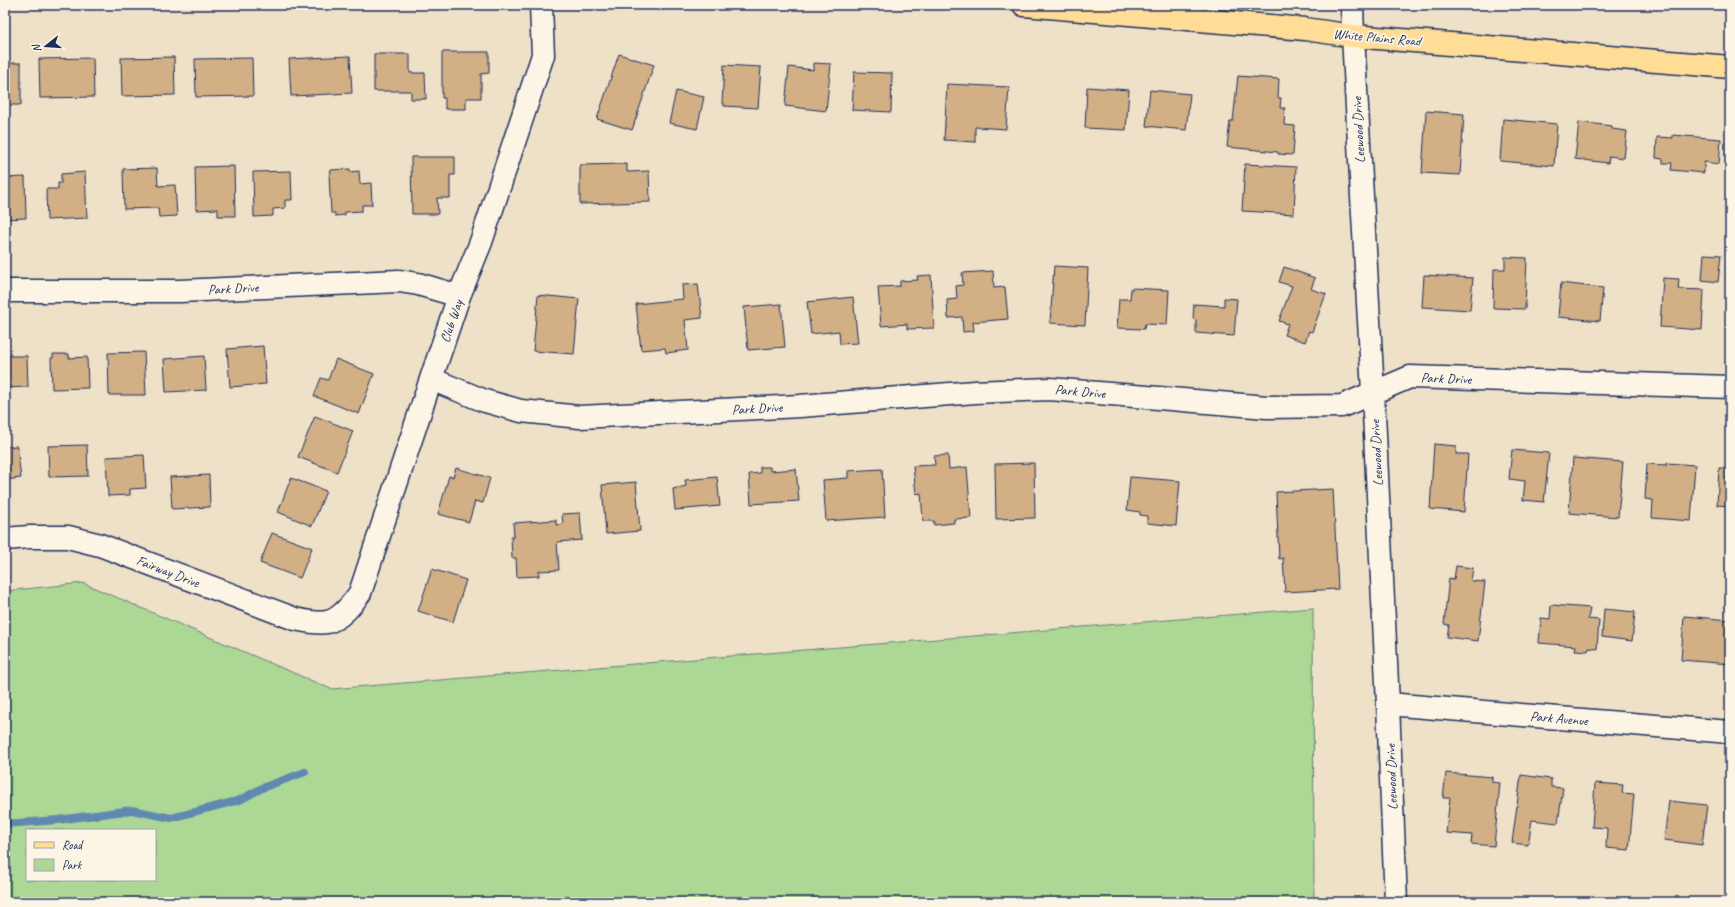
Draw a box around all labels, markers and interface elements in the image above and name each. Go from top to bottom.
street label: White Plains Road [1333,25,1424,50]
north arrow [26,26,66,66]
text: N [28,42,44,54]
street label: Leewood Drive [1348,95,1369,163]
street label: Park Drive [207,279,260,298]
street label: Club Way [436,296,467,345]
street label: Park Drive [1420,369,1473,388]
street label: Park Drive [1054,381,1107,402]
street label: Park Drive [731,399,784,418]
street label: Leewood Drive [1366,418,1387,486]
street label: Fairway Drive [134,552,203,592]
street label: Park Avenue [1529,708,1590,730]
street label: Leewood Drive [1382,742,1401,810]
legend [26,829,156,881]
text: Road [62,837,84,853]
text: Park [62,857,83,873]

